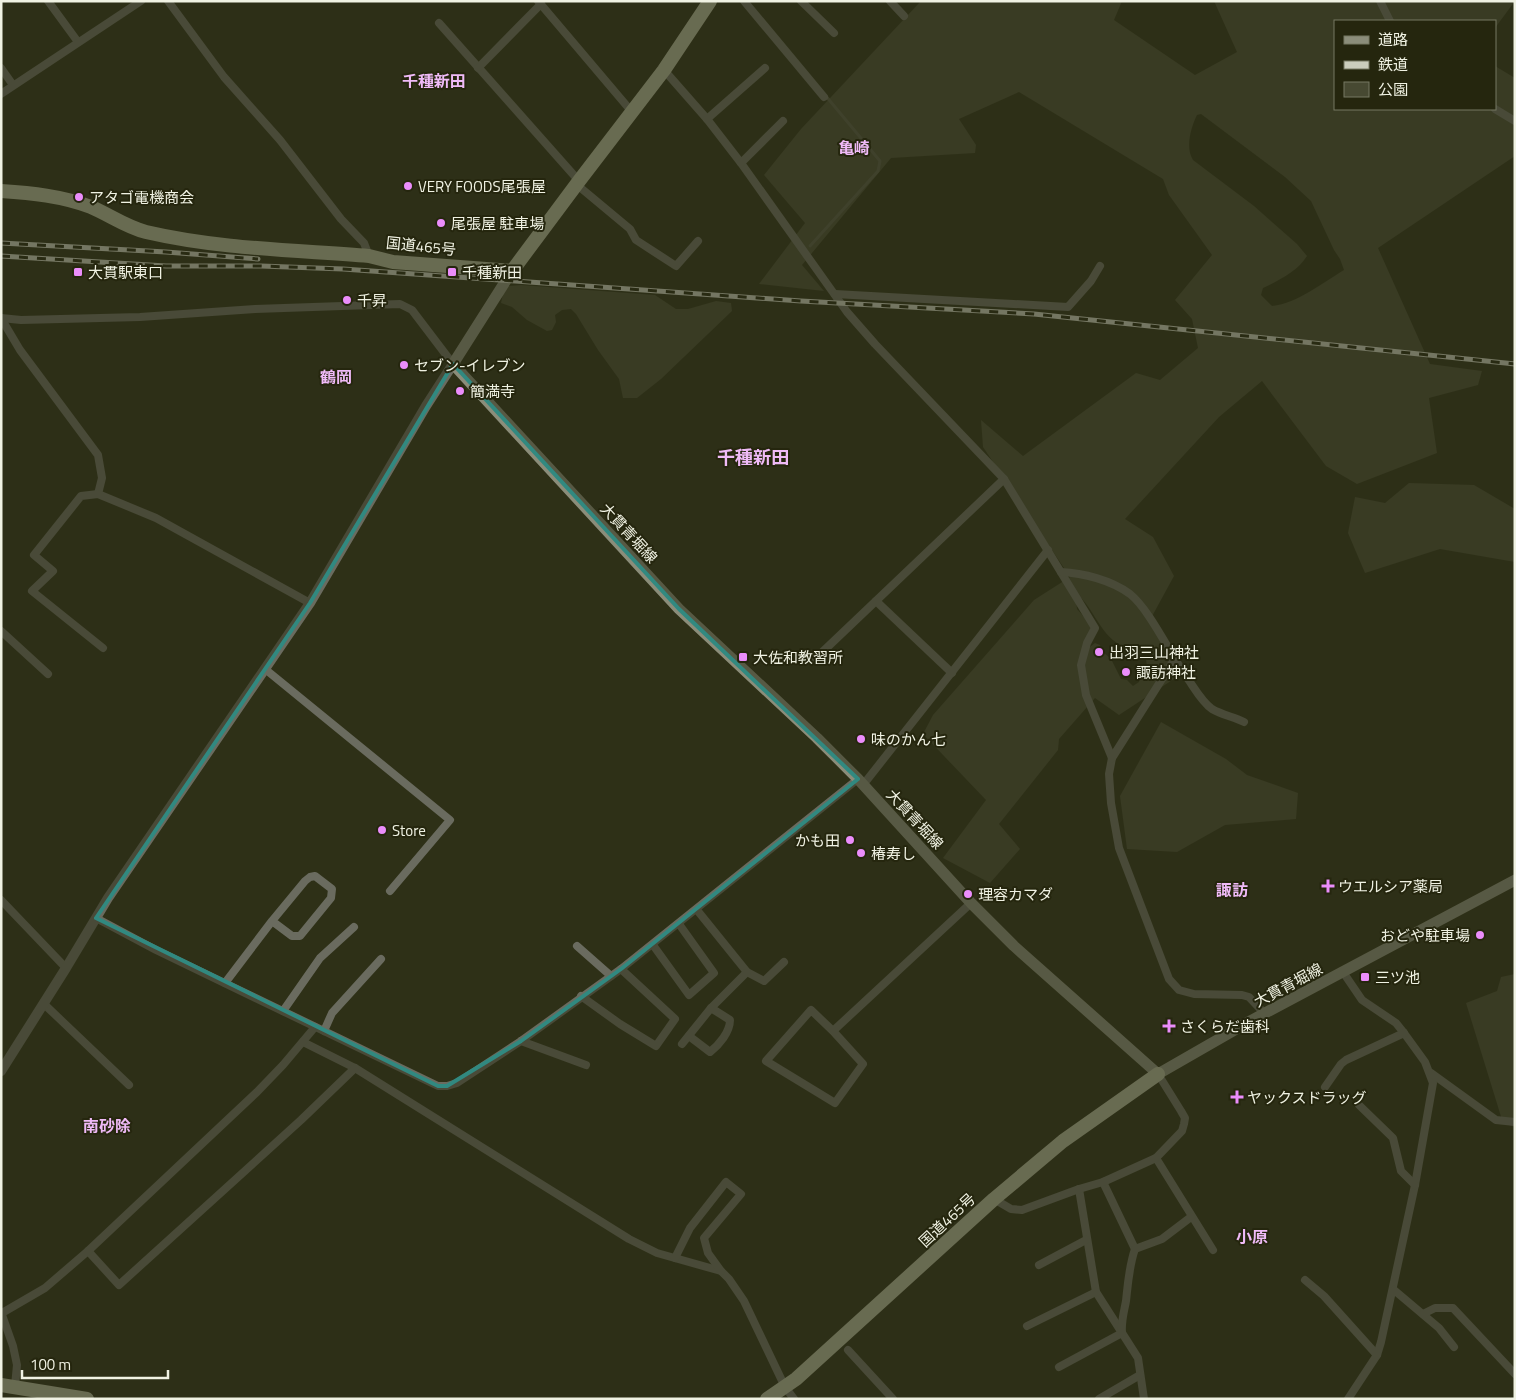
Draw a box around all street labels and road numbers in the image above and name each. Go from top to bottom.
street label: 国道465号 [385,231,457,261]
street label: 大貫青堀線 [595,498,663,568]
street label: 大貫青堀線 [881,784,949,854]
street label: 大貫青堀線 [1249,957,1327,1013]
street label: 国道465号 [913,1188,981,1252]

